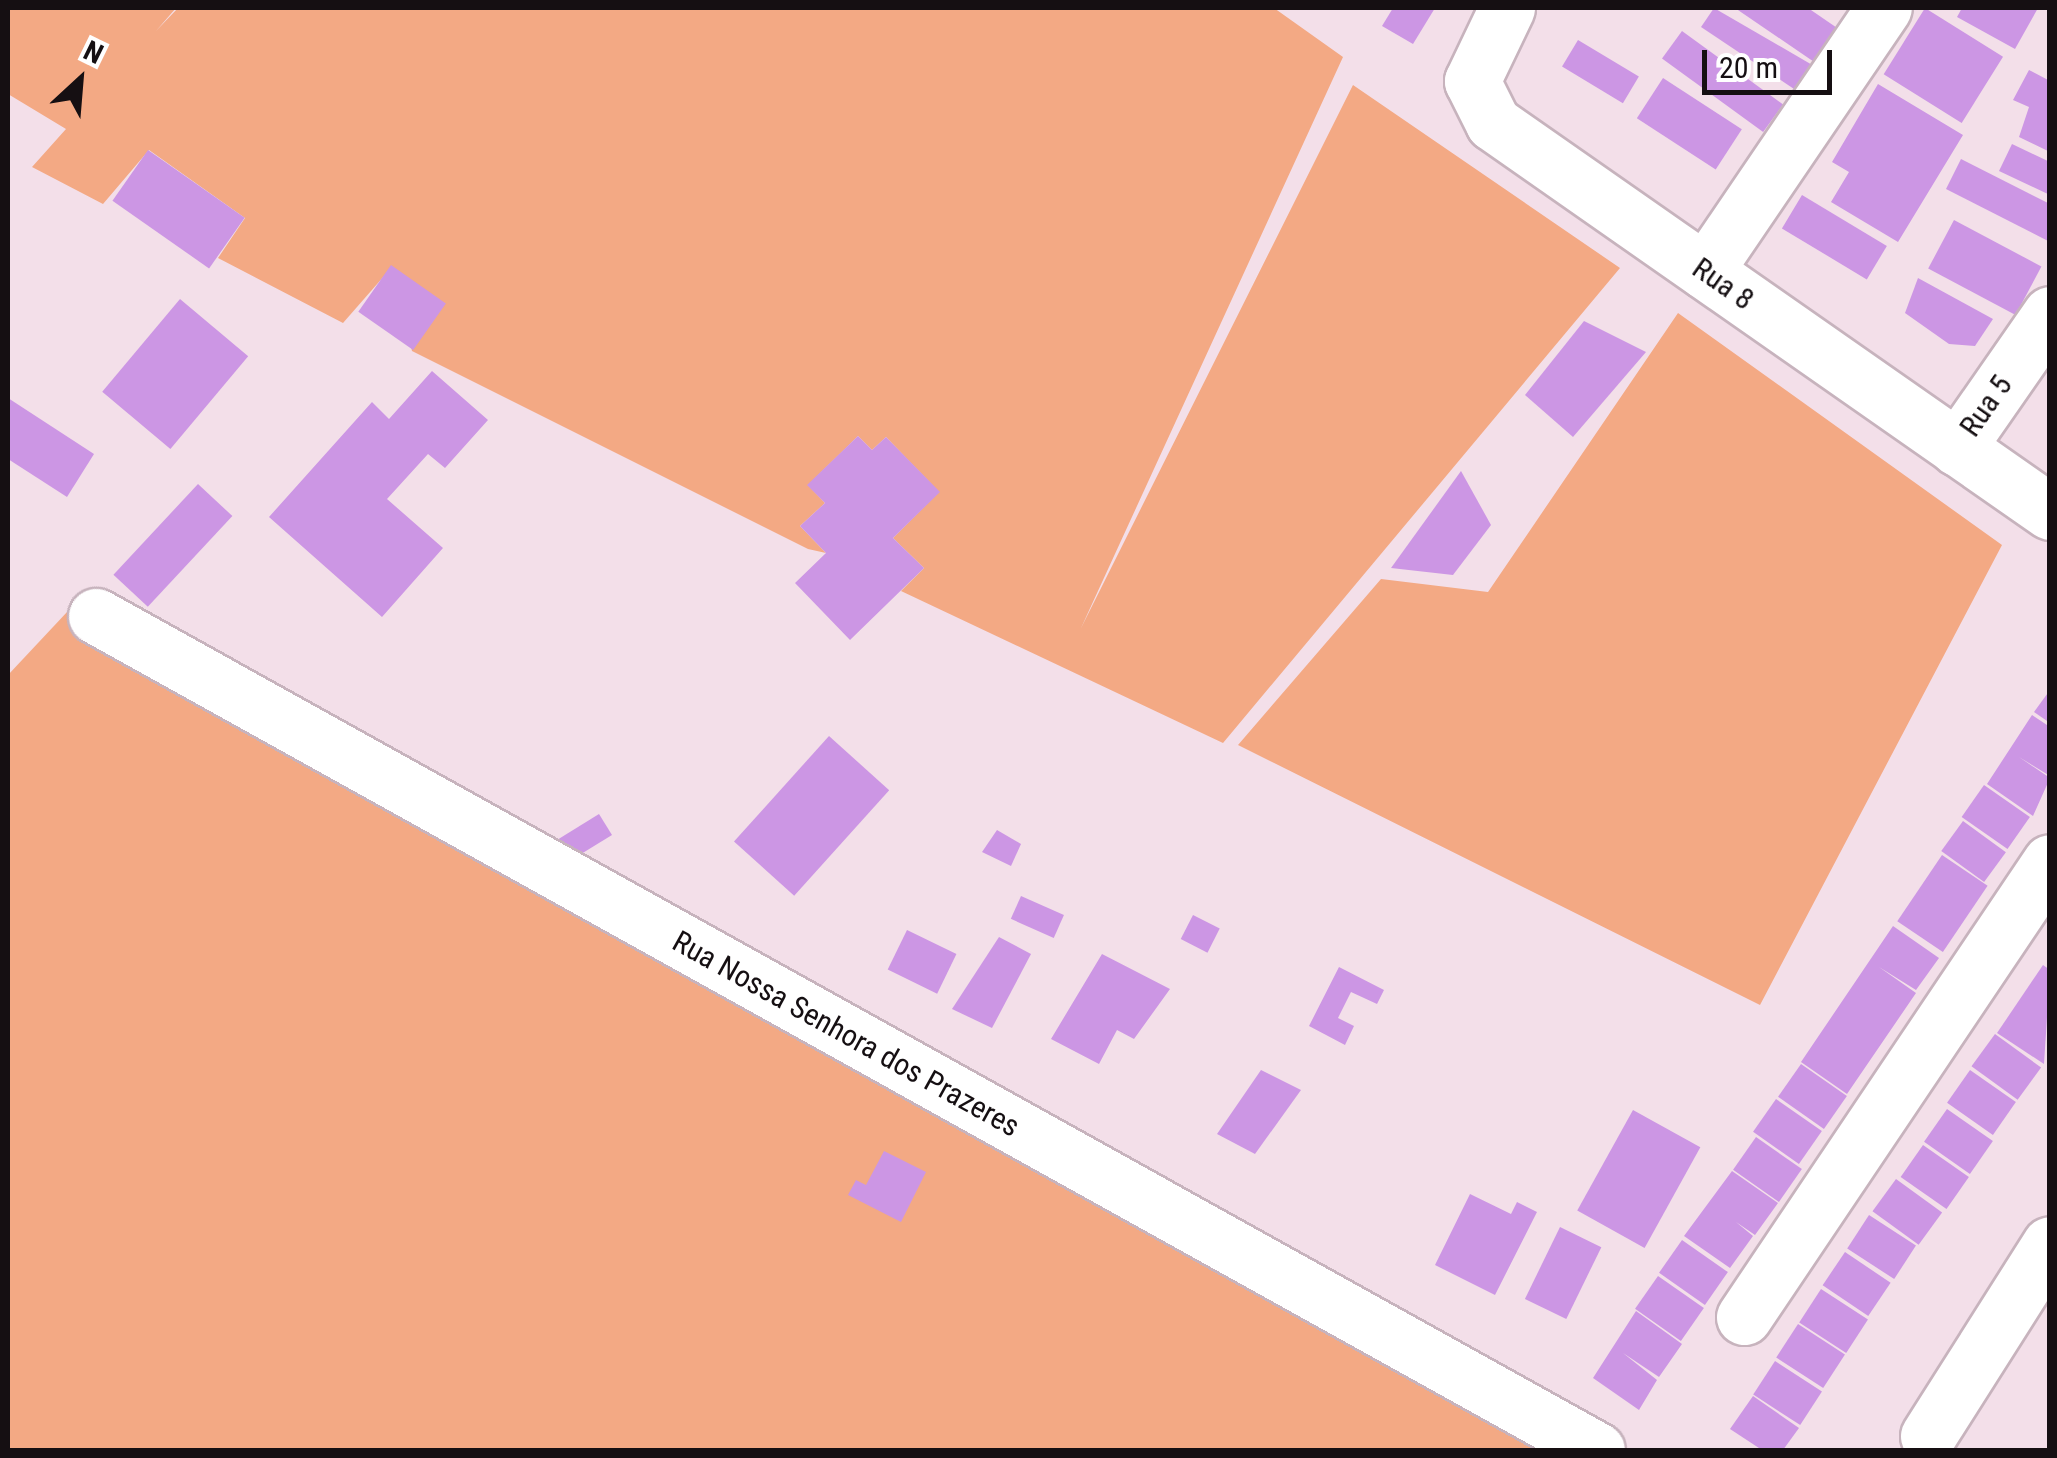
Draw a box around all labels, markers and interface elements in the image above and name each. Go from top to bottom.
north arrow [30,30,130,130]
scale bar [1707,30,1837,92]
text: N [78,34,108,71]
text: 20 m [1719,50,1778,85]
street label: Rua 8 [1685,250,1761,318]
street label: Rua 5 [1952,368,2020,444]
street label: Rua Nossa Senhora dos Prazeres [666,923,1026,1145]

